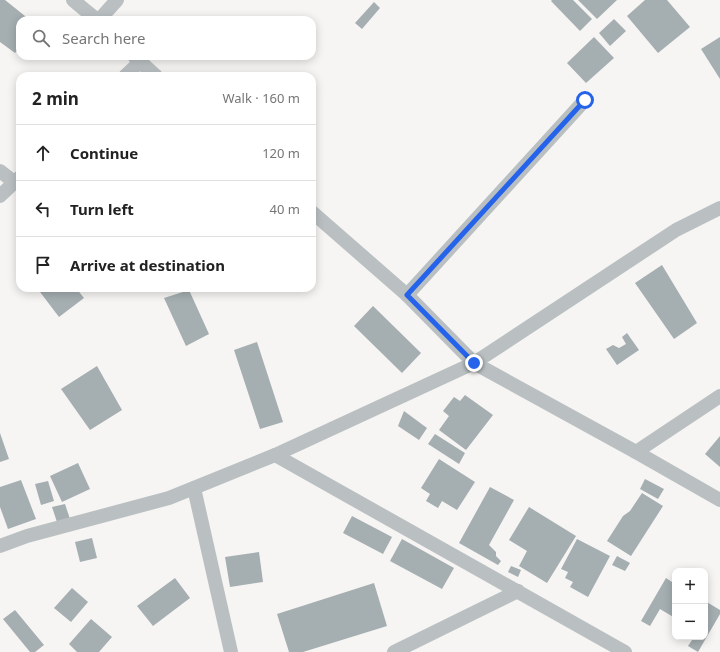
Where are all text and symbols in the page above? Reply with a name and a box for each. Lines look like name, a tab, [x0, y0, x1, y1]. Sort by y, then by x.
search box	[16, 16, 316, 60]
icon: search	[30, 27, 52, 49]
text: Search here	[62, 28, 145, 48]
text: 2 min	[32, 87, 79, 110]
text: Walk · 160 m	[222, 89, 300, 107]
route start	[576, 91, 594, 109]
icon: ahead	[32, 142, 54, 164]
text: Continue	[70, 143, 138, 163]
text: 120 m	[262, 144, 300, 162]
icon: left	[32, 198, 54, 220]
text: Turn left	[70, 199, 134, 219]
text: 40 m	[270, 200, 300, 218]
icon: arrive	[32, 254, 54, 276]
text: Arrive at destination	[70, 255, 225, 275]
route end	[465, 354, 483, 372]
map controls	[672, 568, 708, 640]
button: +	[672, 568, 708, 604]
button: −	[672, 604, 708, 640]

